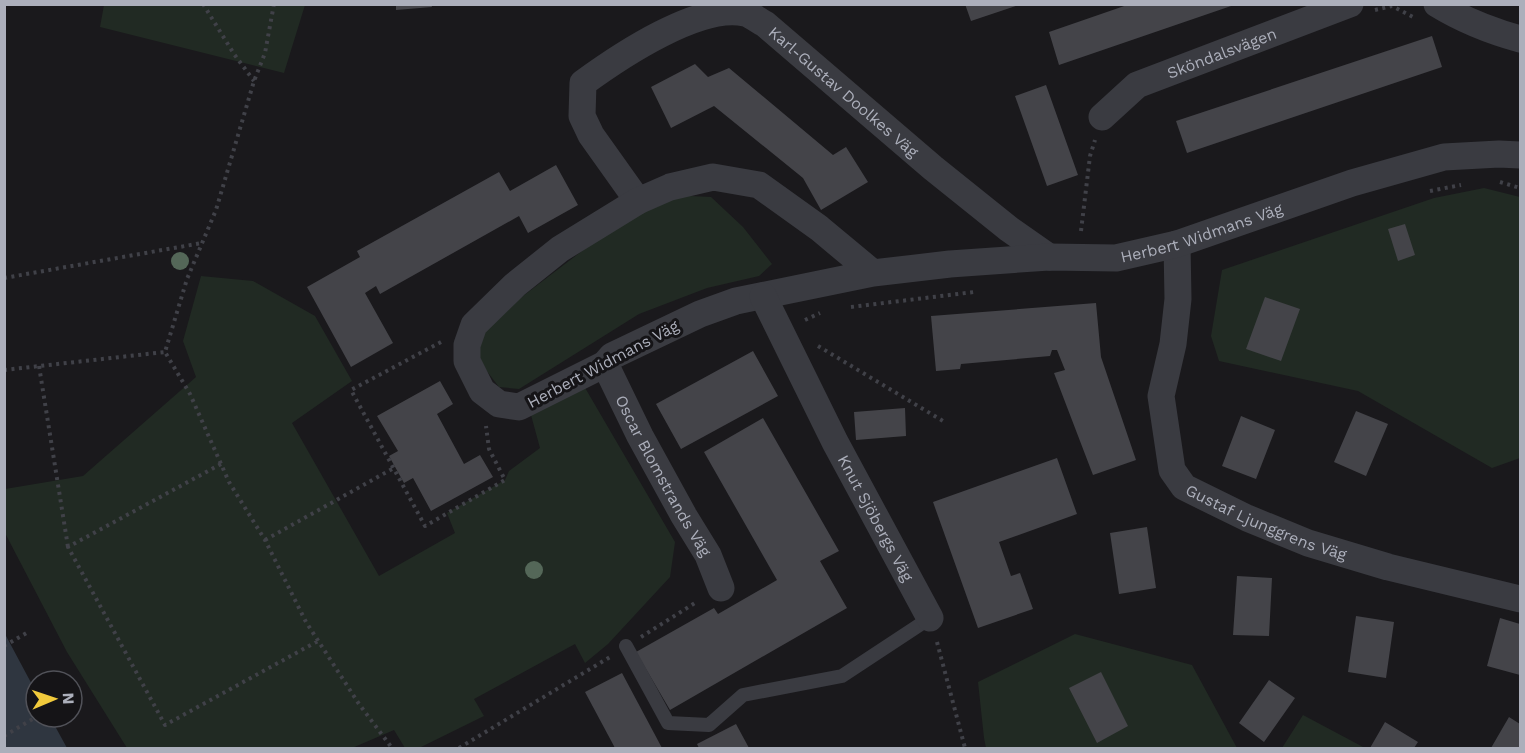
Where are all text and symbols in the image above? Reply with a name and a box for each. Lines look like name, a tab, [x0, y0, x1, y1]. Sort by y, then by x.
street label: Karl-Gustav Doolkes Väg	[765, 22, 923, 161]
street label: Sköndalsvägen	[1164, 23, 1279, 82]
street label: Herbert Widmans Väg	[1118, 198, 1285, 266]
street label: Herbert Widmans Väg	[524, 316, 682, 412]
street label: Oscar Blomstrands Väg	[612, 392, 716, 560]
street label: Knut Sjöbergs Väg	[834, 451, 918, 585]
street label: Gustaf Ljunggrens Väg	[1183, 480, 1350, 564]
north arrow	[24, 669, 84, 729]
text: N	[59, 692, 78, 705]

